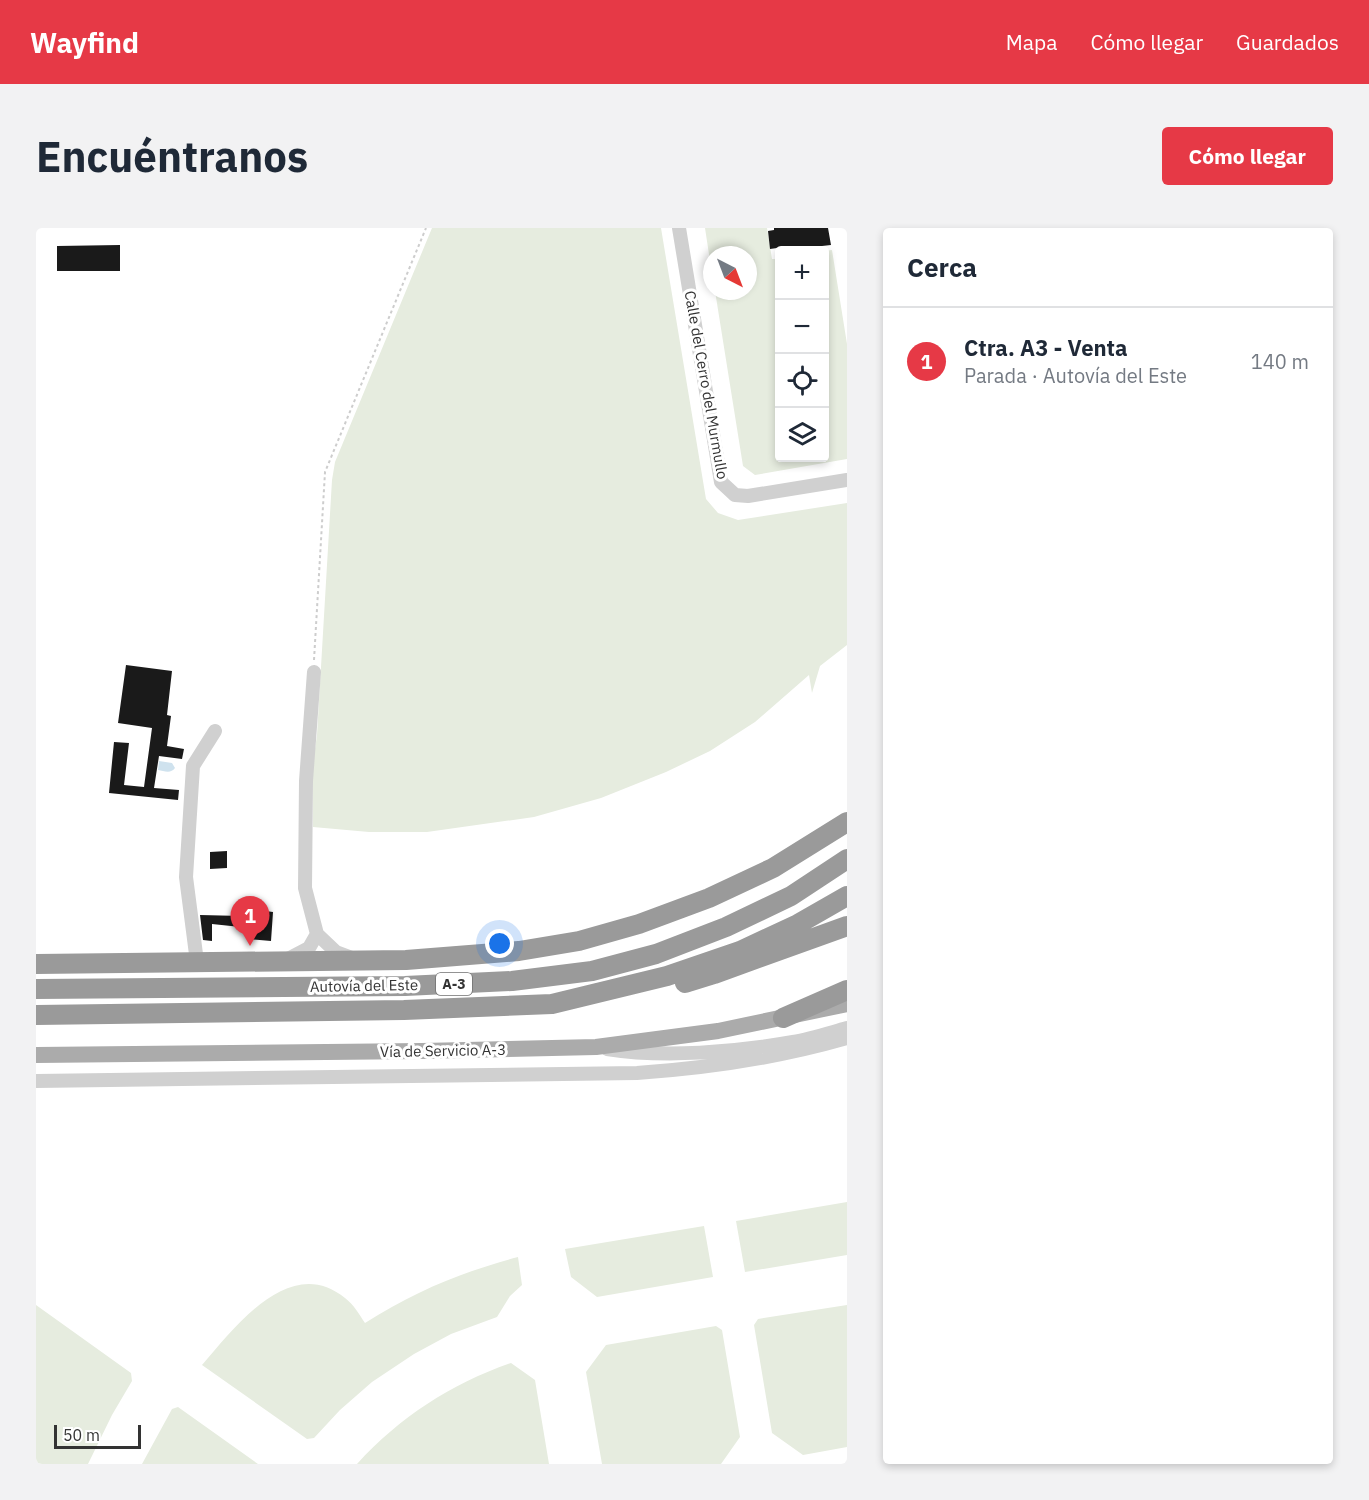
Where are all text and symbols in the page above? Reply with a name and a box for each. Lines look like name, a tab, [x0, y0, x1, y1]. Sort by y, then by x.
text: Wayfind	[30, 24, 139, 61]
text: Mapa	[1006, 28, 1057, 56]
text: Cómo llegar	[1090, 28, 1203, 56]
text: Guardados	[1236, 28, 1339, 56]
button: Cómo llegar	[1162, 127, 1333, 185]
text: Encuéntranos	[36, 129, 308, 184]
north arrow	[703, 246, 757, 300]
map controls	[775, 246, 829, 462]
button: +	[775, 246, 829, 300]
text: Cerca	[907, 250, 977, 284]
street label: Calle del Cerro del Murmullo	[681, 289, 732, 481]
button: −	[775, 300, 829, 354]
text: Ctra. A3 - Venta	[964, 333, 1128, 362]
text: 1	[921, 348, 933, 375]
text: 140 m	[1251, 348, 1309, 375]
button: locate	[775, 354, 829, 408]
text: Parada · Autovía del Este	[964, 362, 1187, 389]
button: layers	[775, 408, 829, 462]
pin: 1	[230, 896, 270, 946]
your location	[485, 929, 514, 958]
road number: A-3	[436, 973, 472, 995]
street label: Autovía del Este	[310, 975, 418, 996]
street label: Vía de Servicio A-3	[380, 1040, 506, 1061]
scale bar	[54, 1422, 141, 1450]
text: 50 m	[63, 1425, 100, 1445]

